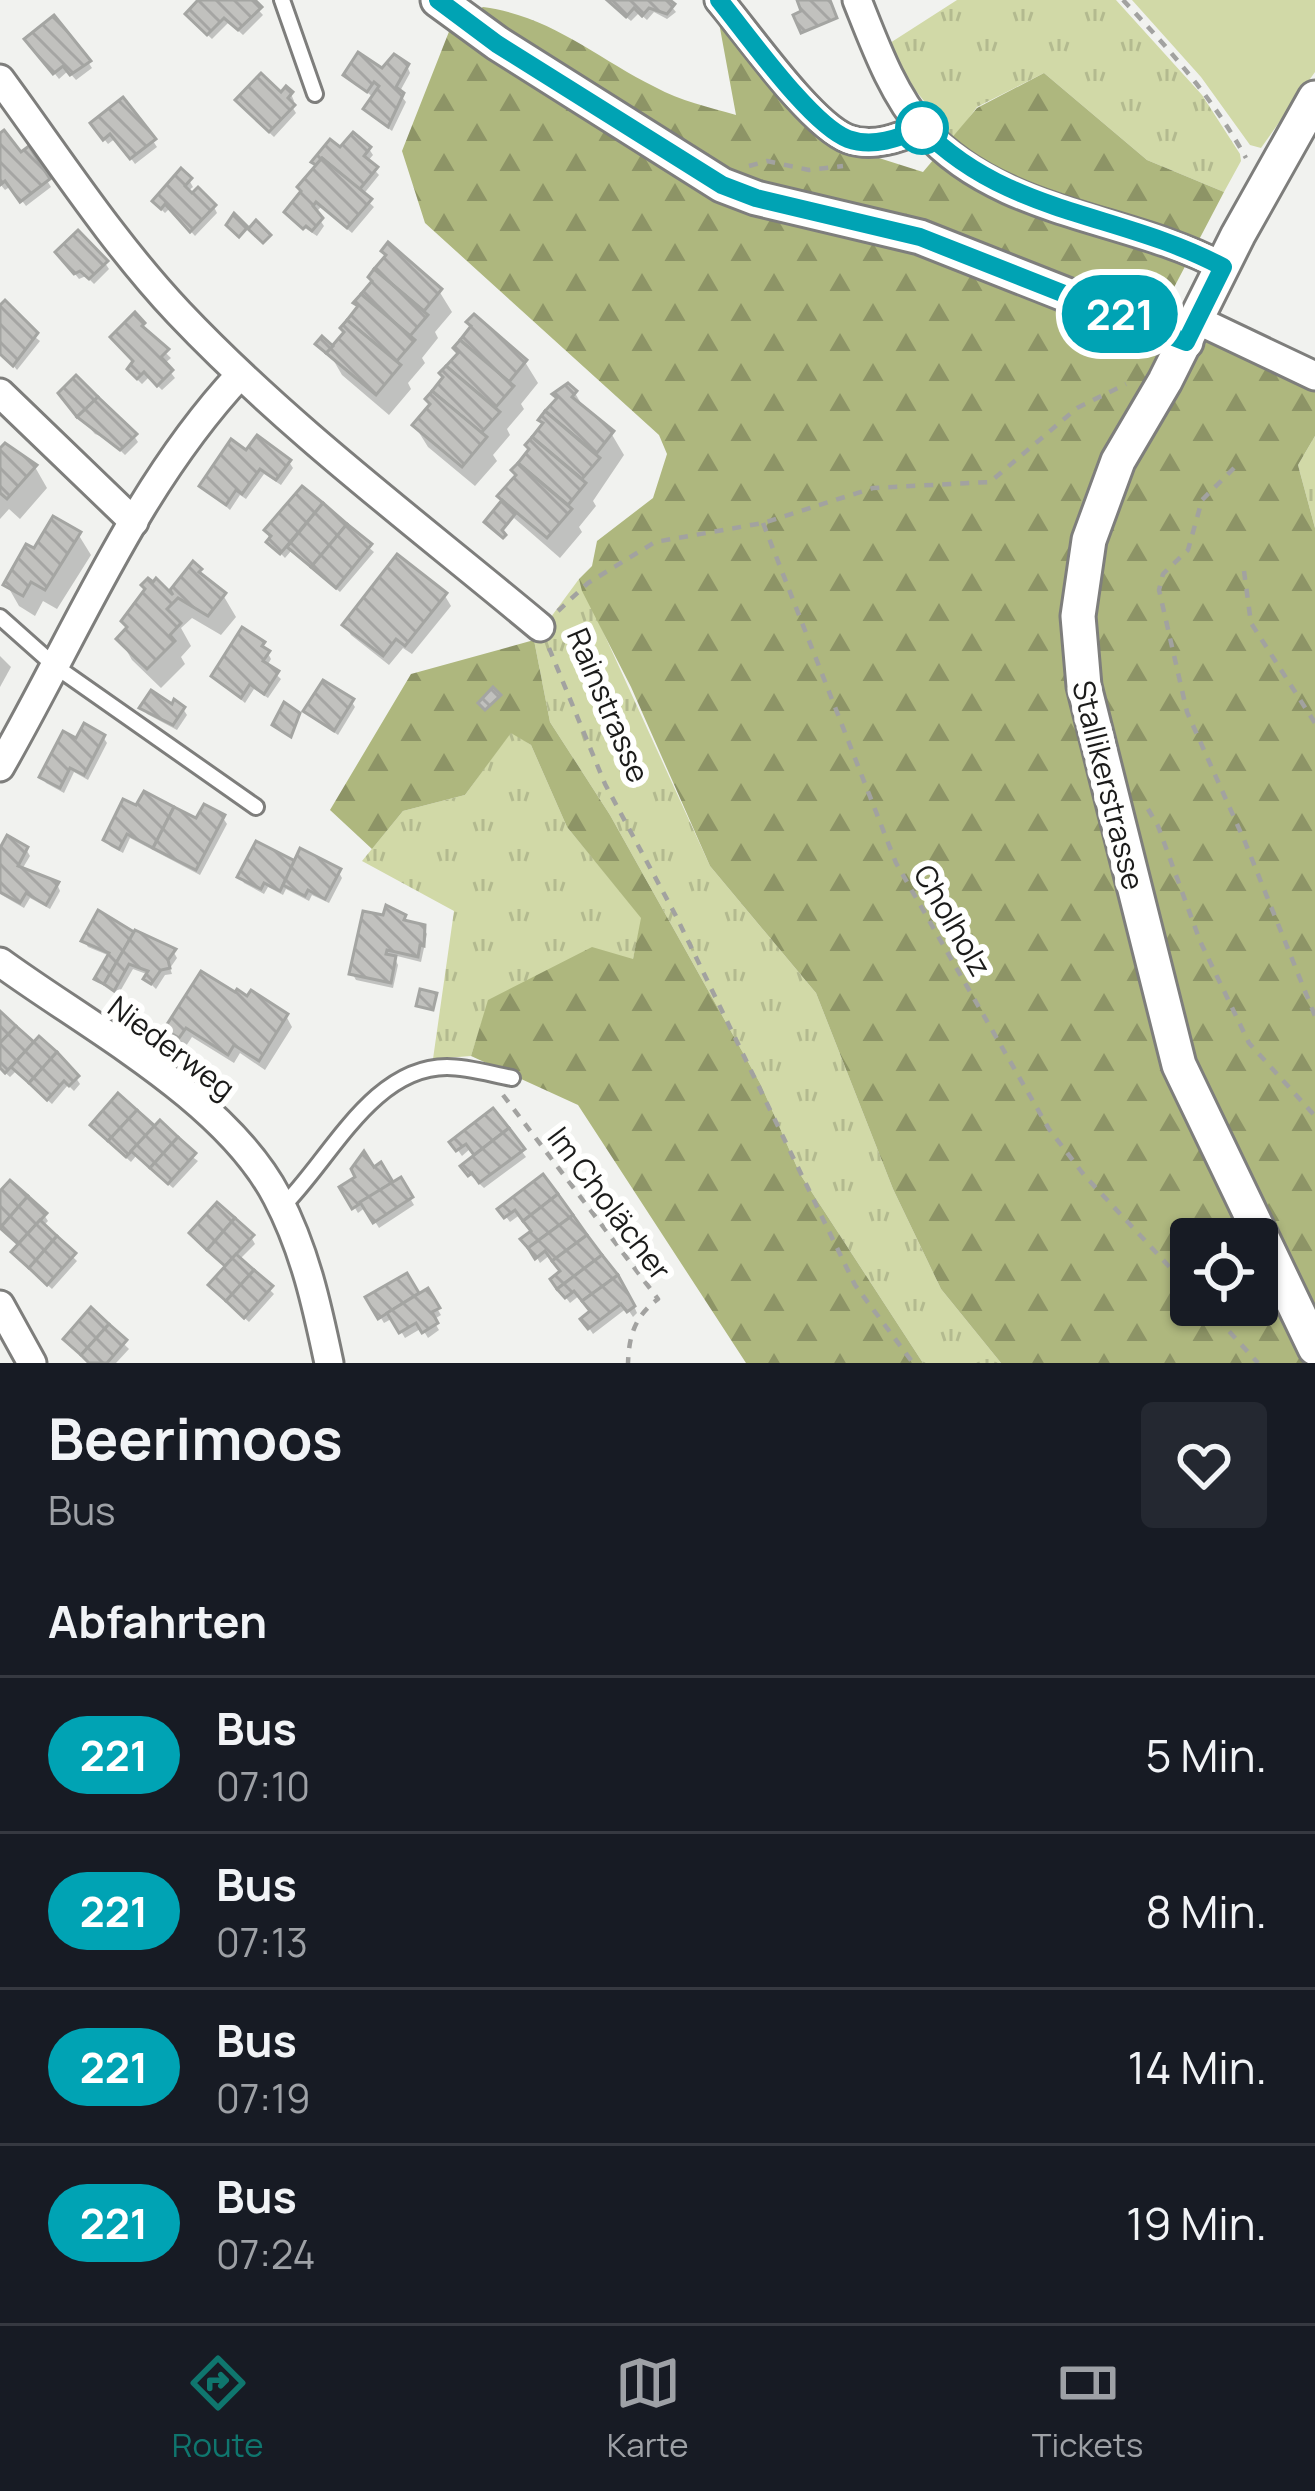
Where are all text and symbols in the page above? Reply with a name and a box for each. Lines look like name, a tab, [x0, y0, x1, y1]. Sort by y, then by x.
unlabelled marker	[897, 103, 947, 153]
line badge: 221	[1051, 275, 1189, 353]
text: 221	[1086, 285, 1154, 343]
street label: Rainstrasse	[558, 621, 660, 789]
street label: Stallikerstrasse	[1063, 676, 1155, 894]
street label: Cholholz	[905, 857, 1001, 983]
street label: Niederweg	[100, 986, 244, 1108]
street label: Im Cholächer	[539, 1118, 681, 1288]
map controls	[1170, 1218, 1278, 1326]
button: locate	[1170, 1218, 1278, 1326]
text: Beerimoos	[48, 1399, 343, 1477]
button: heart	[1141, 1402, 1267, 1528]
text: Bus	[48, 1483, 116, 1537]
text: Abfahrten	[48, 1590, 267, 1652]
text: Bus	[216, 1697, 297, 1759]
text: 5 Min.	[1146, 1724, 1267, 1786]
text: 221	[80, 1726, 148, 1784]
text: 07:10	[216, 1759, 310, 1813]
text: Bus	[216, 1853, 297, 1915]
text: 8 Min.	[1145, 1880, 1267, 1942]
text: 221	[80, 1882, 148, 1940]
text: 07:13	[216, 1915, 308, 1969]
text: Bus	[216, 2009, 297, 2071]
text: 14 Min.	[1127, 2036, 1267, 2098]
text: 221	[80, 2038, 148, 2096]
text: 07:19	[216, 2071, 310, 2125]
text: Bus	[216, 2165, 297, 2227]
text: 19 Min.	[1126, 2192, 1267, 2254]
text: 221	[80, 2194, 148, 2252]
text: 07:24	[216, 2227, 315, 2281]
tab: Route	[172, 2350, 263, 2467]
tab: Karte	[607, 2350, 688, 2467]
tab: Tickets	[1032, 2350, 1143, 2467]

